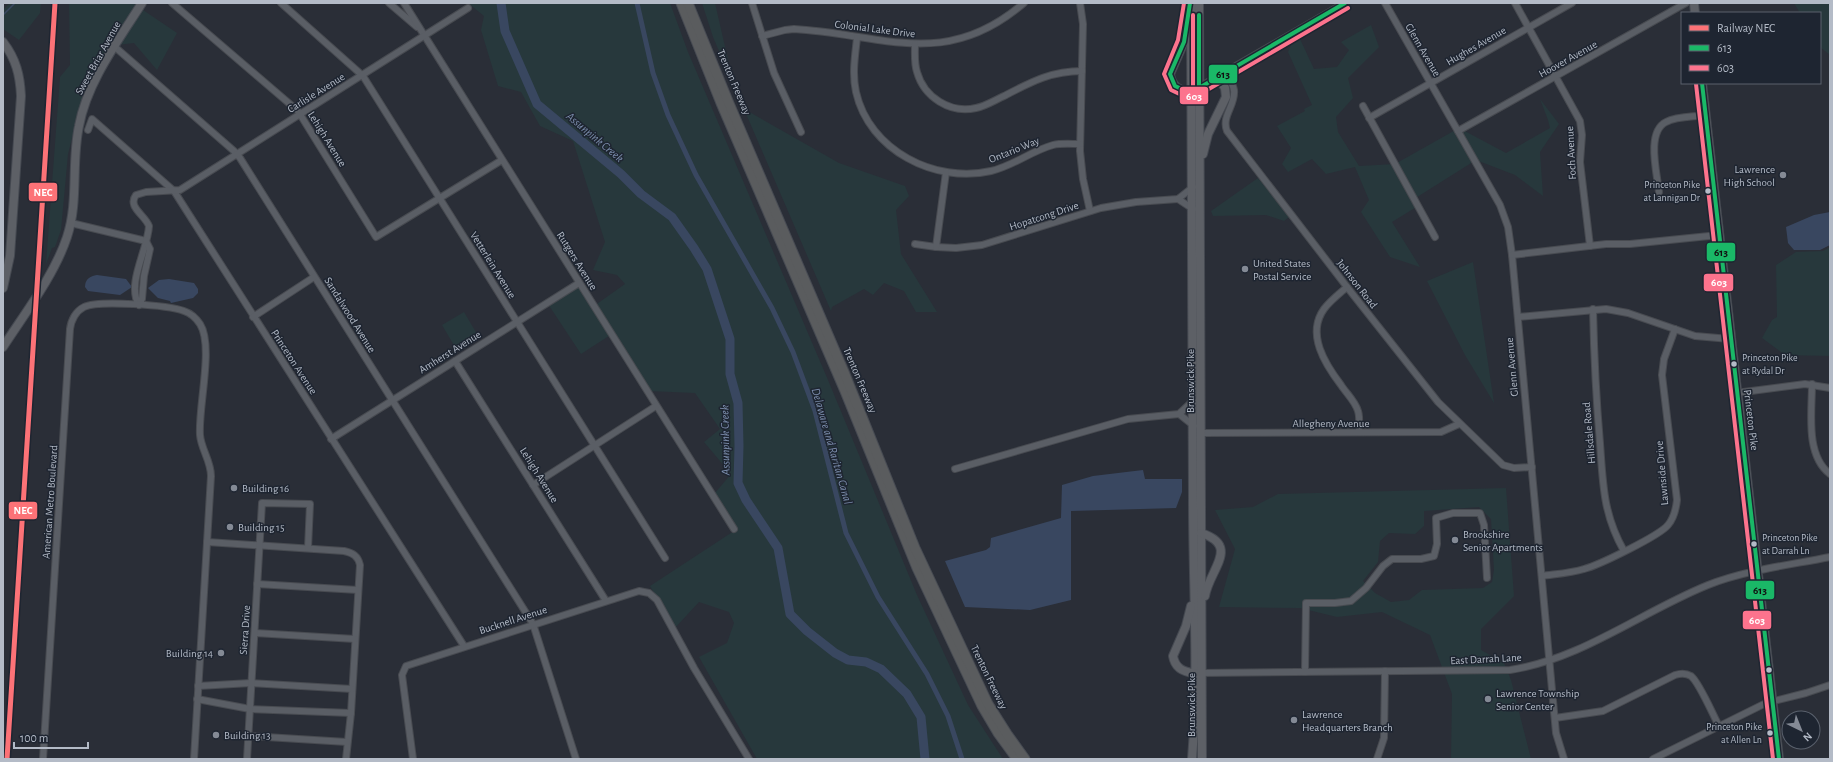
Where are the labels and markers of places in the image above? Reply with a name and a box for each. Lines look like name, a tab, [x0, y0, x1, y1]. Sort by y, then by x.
place label: Lawrence High School	[1723, 164, 1775, 188]
marker: Lawrence High School	[1778, 170, 1788, 180]
place label: Princeton Pike at Lannigan Dr	[1643, 180, 1701, 203]
marker: Princeton Pike at Lannigan Dr	[1703, 186, 1713, 196]
place label: United States Postal Service	[1253, 258, 1311, 282]
marker: United States Postal Service	[1240, 264, 1250, 274]
place label: Princeton Pike at Rydal Dr	[1742, 353, 1798, 376]
marker: Princeton Pike at Rydal Dr	[1729, 359, 1739, 369]
marker: Building 16	[229, 483, 239, 493]
place label: Building 16	[242, 483, 289, 494]
marker: Building 15	[225, 522, 235, 532]
place label: Building 15	[238, 522, 285, 533]
place label: Brookshire Senior Apartments	[1463, 529, 1543, 553]
place label: Princeton Pike at Darrah Ln	[1762, 533, 1818, 556]
marker: Brookshire Senior Apartments	[1450, 535, 1460, 545]
marker: Princeton Pike at Darrah Ln	[1749, 539, 1759, 549]
place label: Building 14	[166, 648, 213, 659]
marker: Building 14	[216, 648, 226, 658]
unlabelled marker	[1764, 665, 1774, 675]
place label: Lawrence Township Senior Center	[1496, 688, 1580, 712]
marker: Lawrence Township Senior Center	[1483, 694, 1493, 704]
place label: Lawrence Headquarters Branch	[1302, 709, 1393, 733]
marker: Lawrence Headquarters Branch	[1289, 715, 1299, 725]
place label: Princeton Pike at Allen Ln	[1706, 722, 1762, 745]
marker: Princeton Pike at Allen Ln	[1765, 728, 1775, 738]
marker: Building 13	[211, 730, 221, 740]
place label: Building 13	[224, 730, 271, 741]

